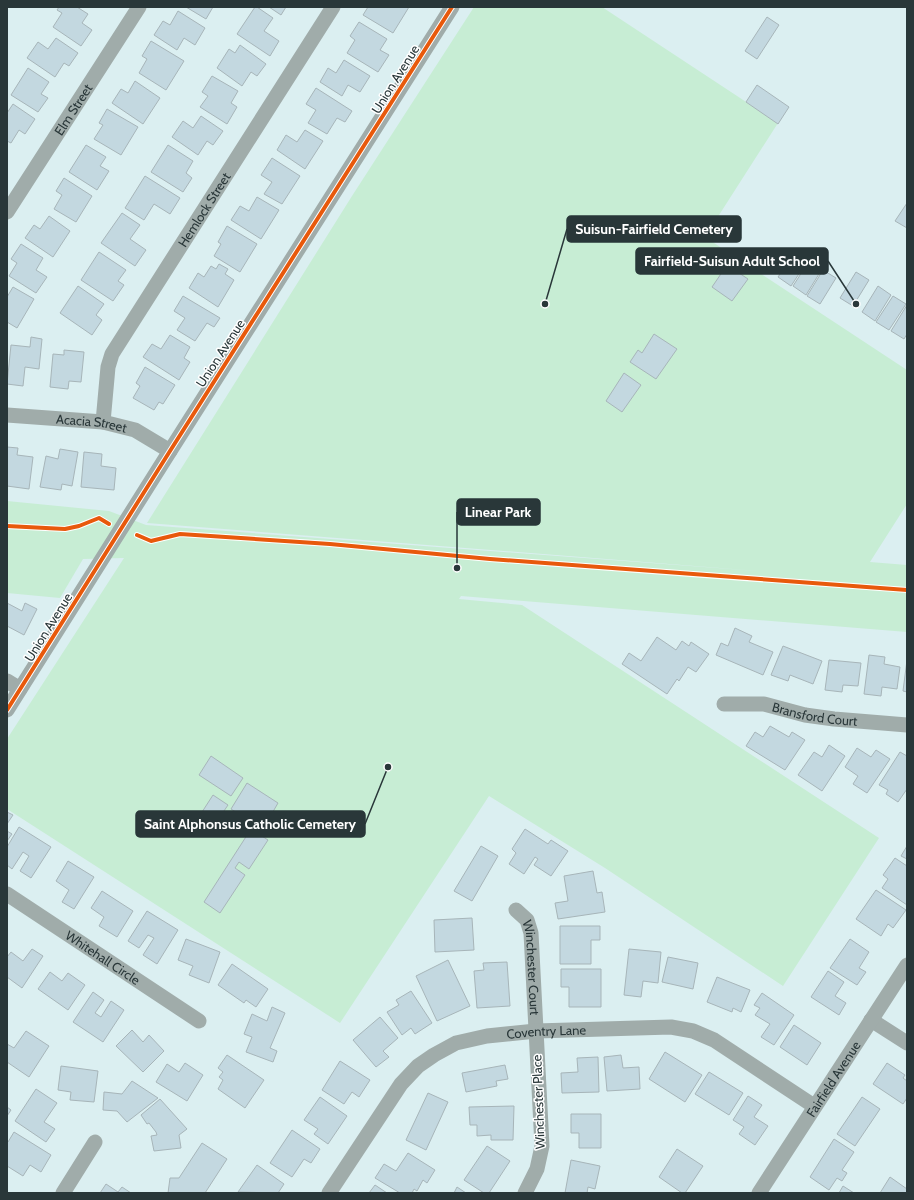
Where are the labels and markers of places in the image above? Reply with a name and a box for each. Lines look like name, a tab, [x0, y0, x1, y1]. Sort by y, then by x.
callout: Suisun-Fairfield Cemetery	[567, 216, 741, 242]
callout: Fairfield-Suisun Adult School	[636, 248, 828, 274]
callout: Linear Park	[457, 499, 540, 525]
callout: Saint Alphonsus Catholic Cemetery	[136, 811, 365, 837]

